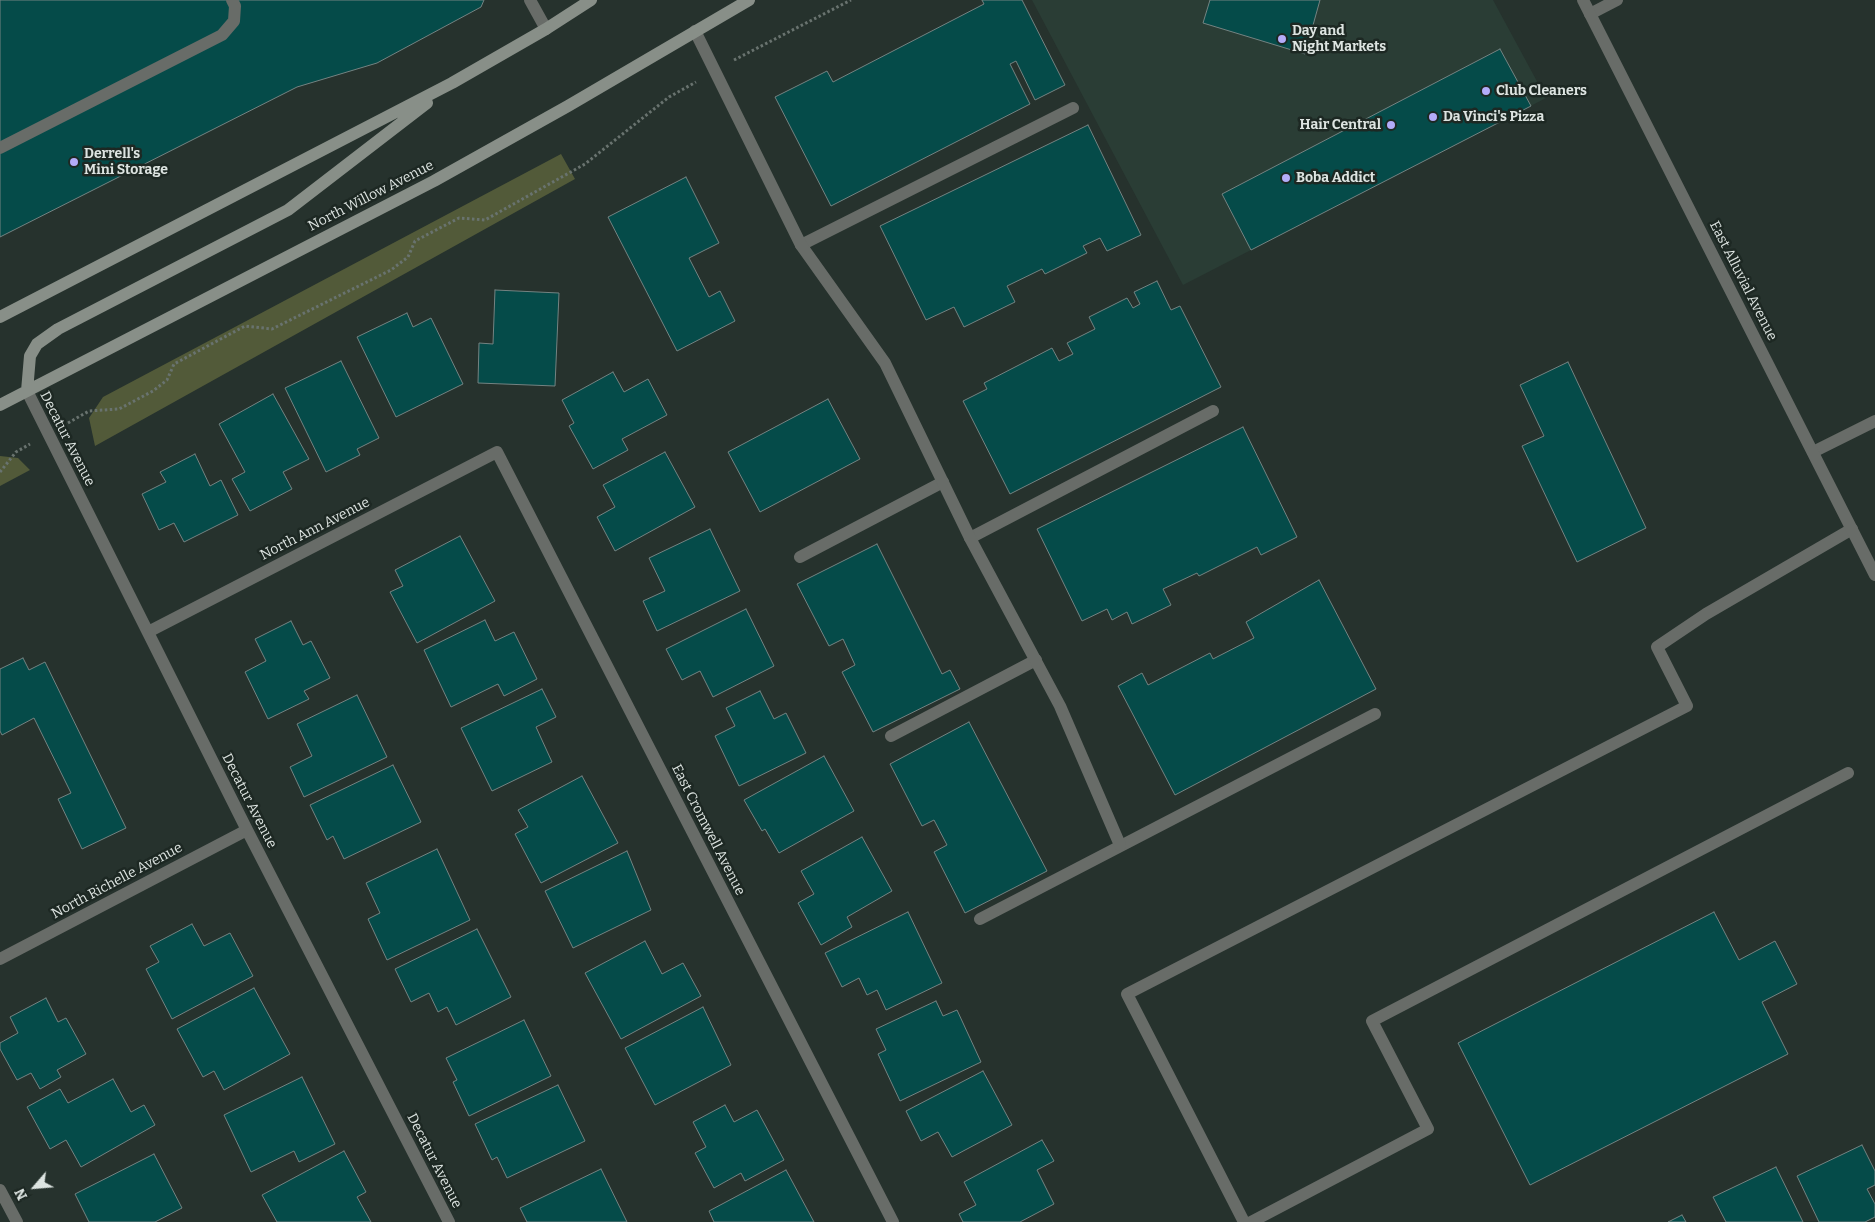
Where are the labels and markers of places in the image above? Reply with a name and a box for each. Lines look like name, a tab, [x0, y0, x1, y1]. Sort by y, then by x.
place label: Day and Night Markets	[1292, 23, 1386, 56]
marker: Day and Night Markets	[1276, 33, 1288, 45]
place label: Club Cleaners	[1496, 83, 1587, 99]
marker: Club Cleaners	[1480, 85, 1492, 97]
place label: Da Vinci's Pizza	[1443, 109, 1544, 125]
marker: Da Vinci's Pizza	[1427, 111, 1439, 123]
place label: Hair Central	[1300, 117, 1381, 133]
marker: Hair Central	[1385, 119, 1397, 131]
place label: Derrell's Mini Storage	[84, 146, 168, 178]
marker: Derrell's Mini Storage	[68, 156, 80, 168]
place label: Boba Addict	[1296, 170, 1375, 186]
marker: Boba Addict	[1280, 172, 1292, 184]

